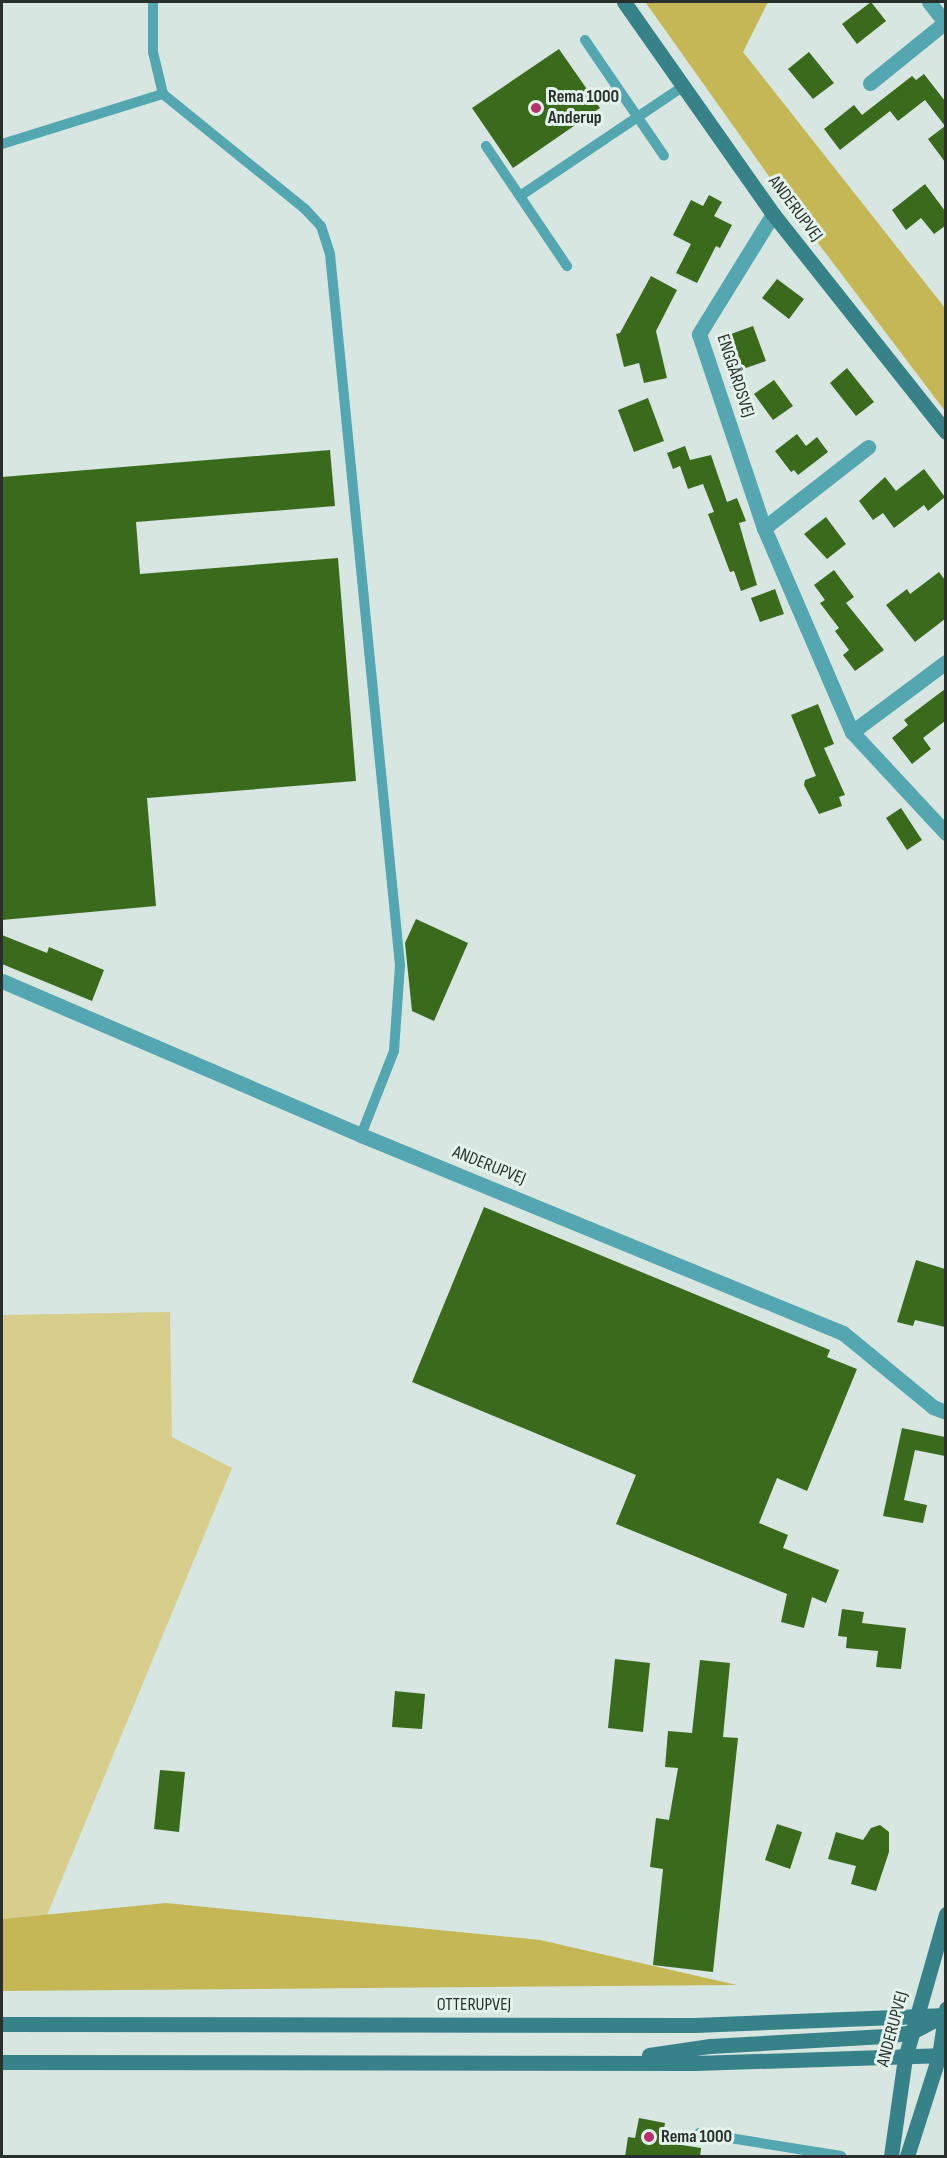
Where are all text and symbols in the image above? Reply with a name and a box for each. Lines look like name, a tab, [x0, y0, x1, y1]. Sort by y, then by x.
place label: Rema 1000 Anderup	[548, 87, 619, 130]
marker: Rema 1000 Anderup	[529, 101, 543, 115]
street label: ANDERUPVEJ	[763, 172, 827, 246]
street label: ENGGÅRDSVEJ	[711, 332, 759, 420]
street label: ANDERUPVEJ	[449, 1142, 529, 1190]
street label: ANDERUPVEJ	[873, 1989, 913, 2069]
street label: OTTERUPVEJ	[437, 1994, 511, 2016]
place label: Rema 1000	[661, 2126, 732, 2148]
marker: Rema 1000	[642, 2130, 656, 2144]

